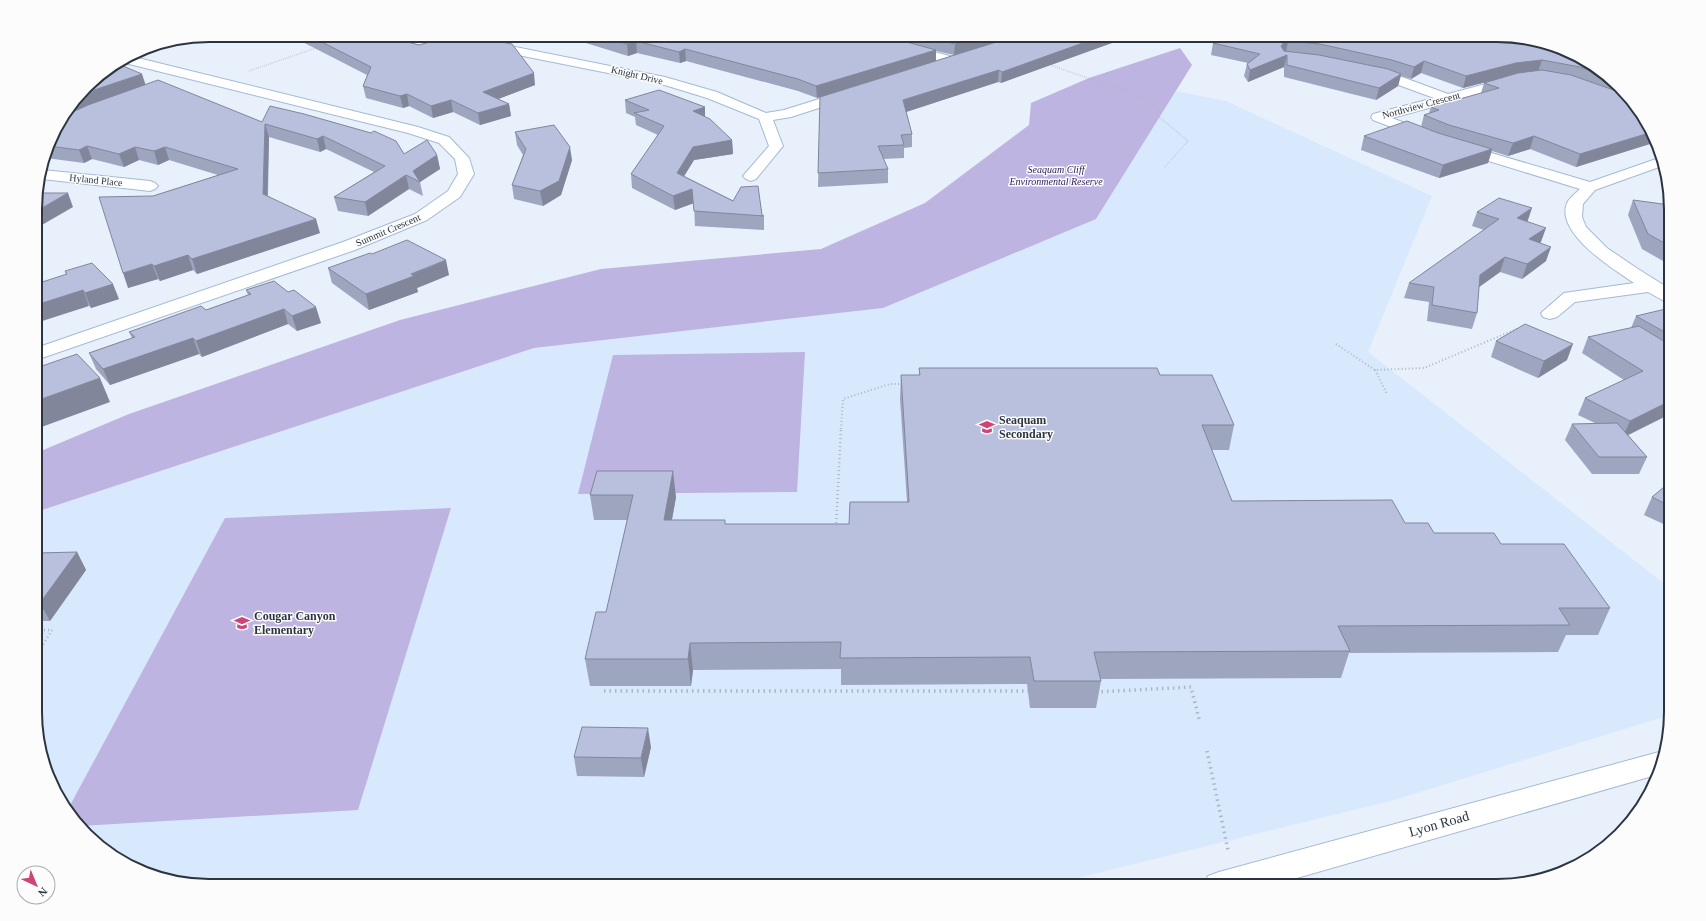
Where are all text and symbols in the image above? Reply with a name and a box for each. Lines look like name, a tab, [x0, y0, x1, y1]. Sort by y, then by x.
street label: Knight Drive	[610, 64, 665, 86]
street label: Northview Crescent	[1381, 89, 1461, 121]
park label: Seaquam Cliff Environmental Reserve	[1008, 164, 1103, 187]
street label: Hyland Place	[69, 172, 124, 188]
street label: Summit Crescent	[354, 211, 422, 249]
place label: Seaquam Secondary	[999, 413, 1053, 441]
school or university icon: Seaquam Secondary	[978, 418, 996, 436]
place label: Cougar Canyon Elementary	[254, 609, 336, 637]
school or university icon: Cougar Canyon Elementary	[233, 614, 251, 632]
street label: Lyon Road	[1407, 808, 1471, 840]
north arrow	[16, 865, 56, 905]
text: N	[36, 885, 50, 899]

